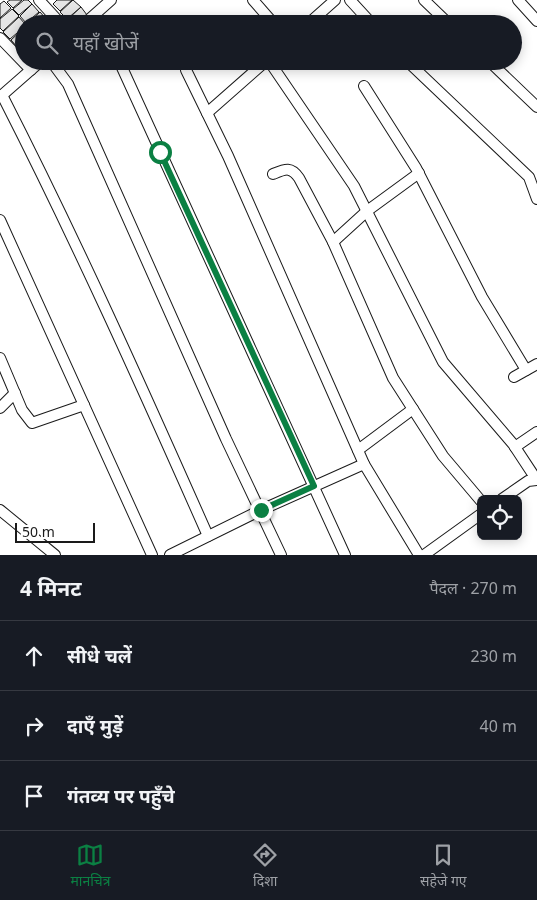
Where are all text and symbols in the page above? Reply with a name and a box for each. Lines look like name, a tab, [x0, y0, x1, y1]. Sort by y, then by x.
search box	[15, 15, 522, 70]
icon: search	[33, 29, 61, 57]
text: यहाँ खोजें	[73, 30, 139, 56]
route start	[149, 141, 172, 164]
map controls	[477, 495, 522, 540]
button: locate	[477, 495, 522, 540]
route end	[250, 499, 273, 522]
scale bar	[15, 520, 95, 543]
text: 50 m	[22, 522, 55, 541]
text: 4 मिनट	[20, 574, 82, 602]
text: पैदल · 270 m	[429, 577, 517, 599]
icon: ahead	[20, 642, 48, 670]
text: सीधे चलें	[67, 643, 132, 669]
text: 230 m	[470, 645, 517, 667]
icon: right	[20, 712, 48, 740]
text: दाएँ मुड़ें	[67, 713, 123, 739]
text: 40 m	[480, 715, 517, 737]
icon: arrive	[20, 782, 48, 810]
text: गंतव्य पर पहुँचे	[67, 783, 175, 809]
tab: मानचित्र	[70, 841, 110, 890]
tab: दिशा	[251, 841, 279, 890]
tab: सहेजे गए	[420, 841, 467, 890]

